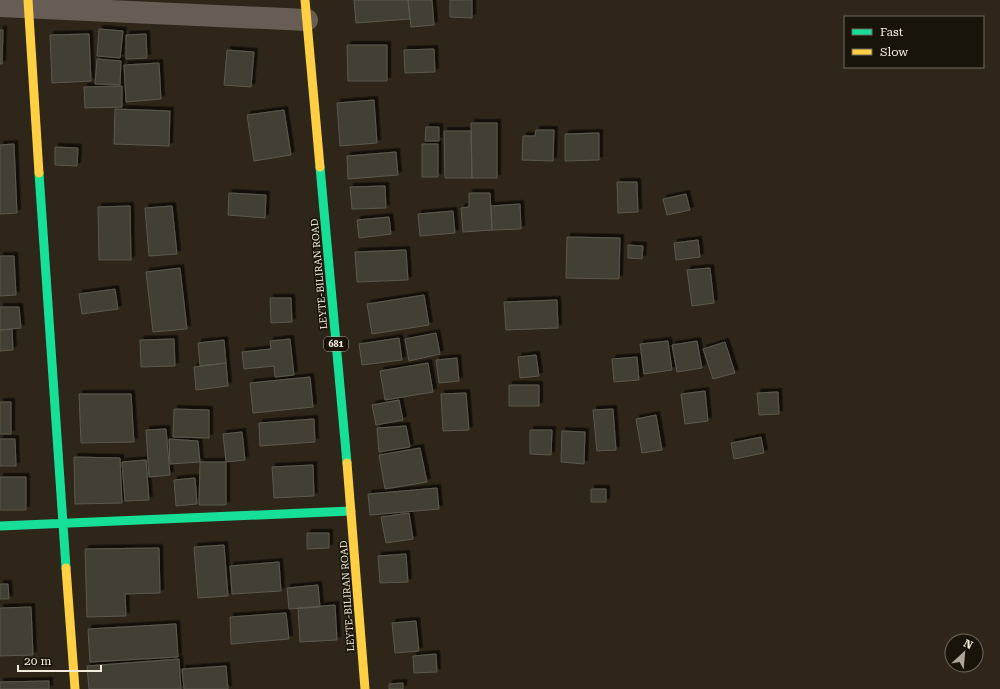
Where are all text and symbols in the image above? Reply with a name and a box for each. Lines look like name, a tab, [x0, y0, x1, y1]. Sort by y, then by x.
legend	[844, 16, 984, 68]
text: Fast	[880, 25, 904, 39]
text: Slow	[880, 45, 908, 59]
street label: LEYTE-BILIRAN ROAD	[309, 218, 329, 330]
road number: 681	[324, 337, 348, 351]
street label: LEYTE-BILIRAN ROAD	[338, 540, 356, 652]
north arrow	[944, 633, 984, 673]
text: N	[962, 637, 975, 652]
scale bar	[18, 647, 101, 673]
text: 20 m	[24, 654, 51, 668]

